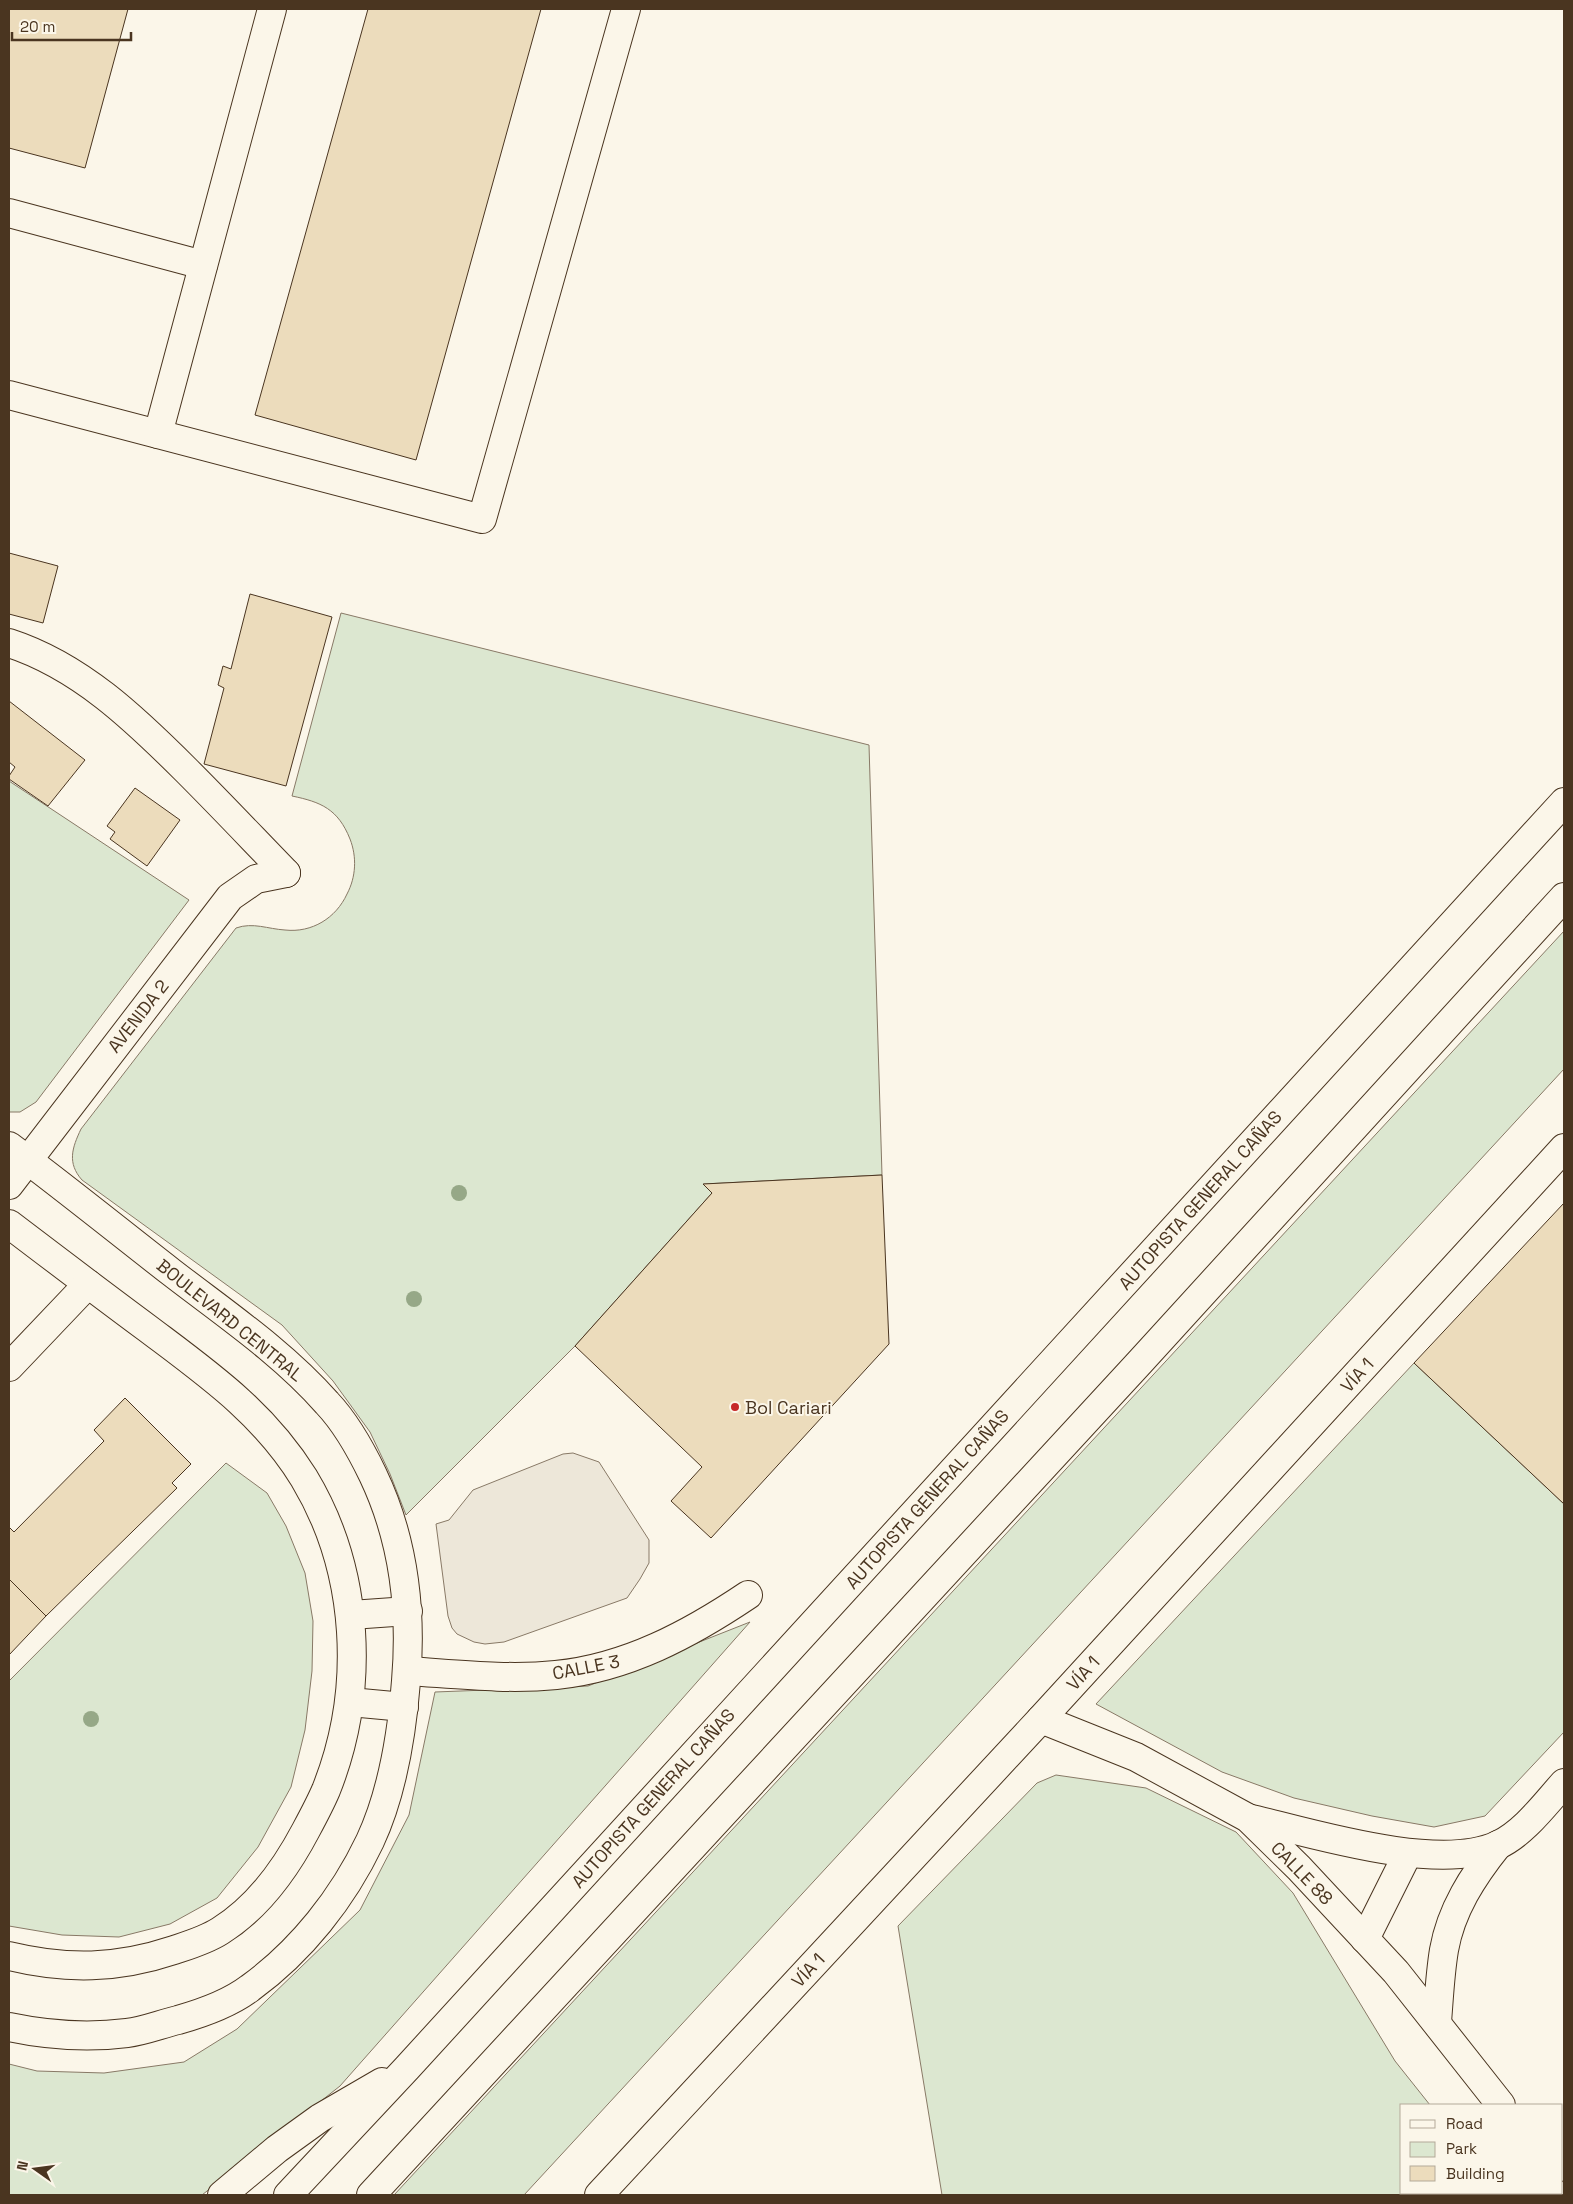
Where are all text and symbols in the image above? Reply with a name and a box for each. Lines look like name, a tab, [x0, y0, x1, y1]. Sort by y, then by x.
scale bar	[12, 10, 131, 42]
text: 20 m	[20, 17, 55, 36]
street label: AVENIDA 2	[102, 975, 174, 1057]
street label: AUTOPISTA GENERAL CAÑAS	[1113, 1105, 1287, 1295]
street label: BOULEVARD CENTRAL	[152, 1254, 308, 1386]
street label: VÍA 1	[1335, 1353, 1379, 1397]
place label: Bol Cariari	[745, 1396, 832, 1419]
marker: Bol Cariari	[729, 1401, 741, 1413]
street label: AUTOPISTA GENERAL CAÑAS	[840, 1404, 1014, 1594]
street label: CALLE 3	[550, 1649, 622, 1685]
street label: VÍA 1	[1061, 1651, 1105, 1695]
street label: AUTOPISTA GENERAL CAÑAS	[566, 1703, 740, 1893]
street label: CALLE 88	[1266, 1836, 1338, 1910]
street label: VÍA 1	[786, 1948, 830, 1992]
legend	[1400, 2104, 1563, 2194]
text: Road	[1446, 2114, 1483, 2133]
text: Park	[1446, 2139, 1477, 2158]
north arrow	[10, 2144, 60, 2194]
text: N	[13, 2159, 32, 2173]
text: Building	[1446, 2164, 1505, 2183]

